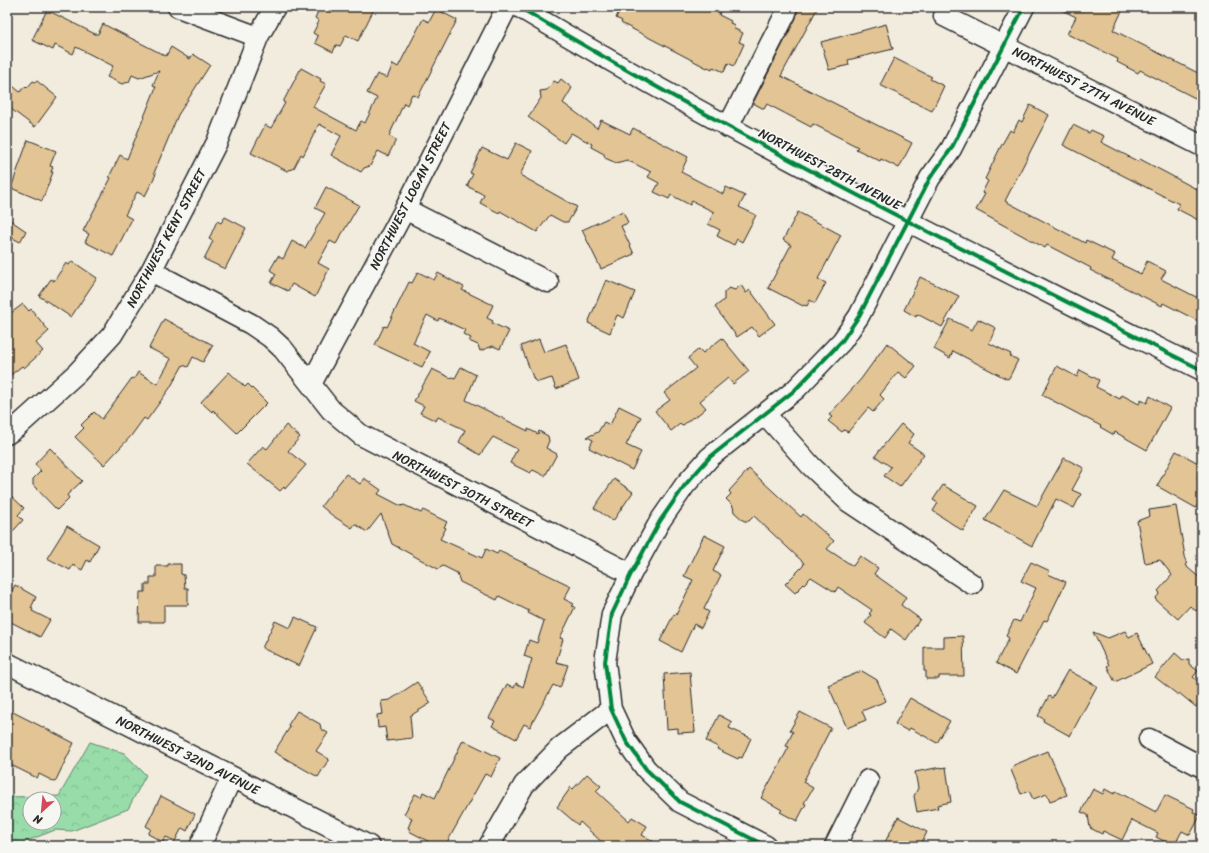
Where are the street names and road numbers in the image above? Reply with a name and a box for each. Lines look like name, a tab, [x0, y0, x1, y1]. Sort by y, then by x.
street label: NORTHWEST 27TH AVENUE	[1008, 40, 1160, 133]
street label: NORTHWEST LOGAN STREET	[363, 117, 458, 274]
street label: NORTHWEST 28TH AVENUE	[754, 122, 906, 217]
street label: NORTHWEST KENT STREET	[120, 163, 213, 312]
street label: NORTHWEST 30TH STREET	[389, 444, 538, 535]
street label: NORTHWEST 32ND AVENUE	[112, 709, 265, 802]

